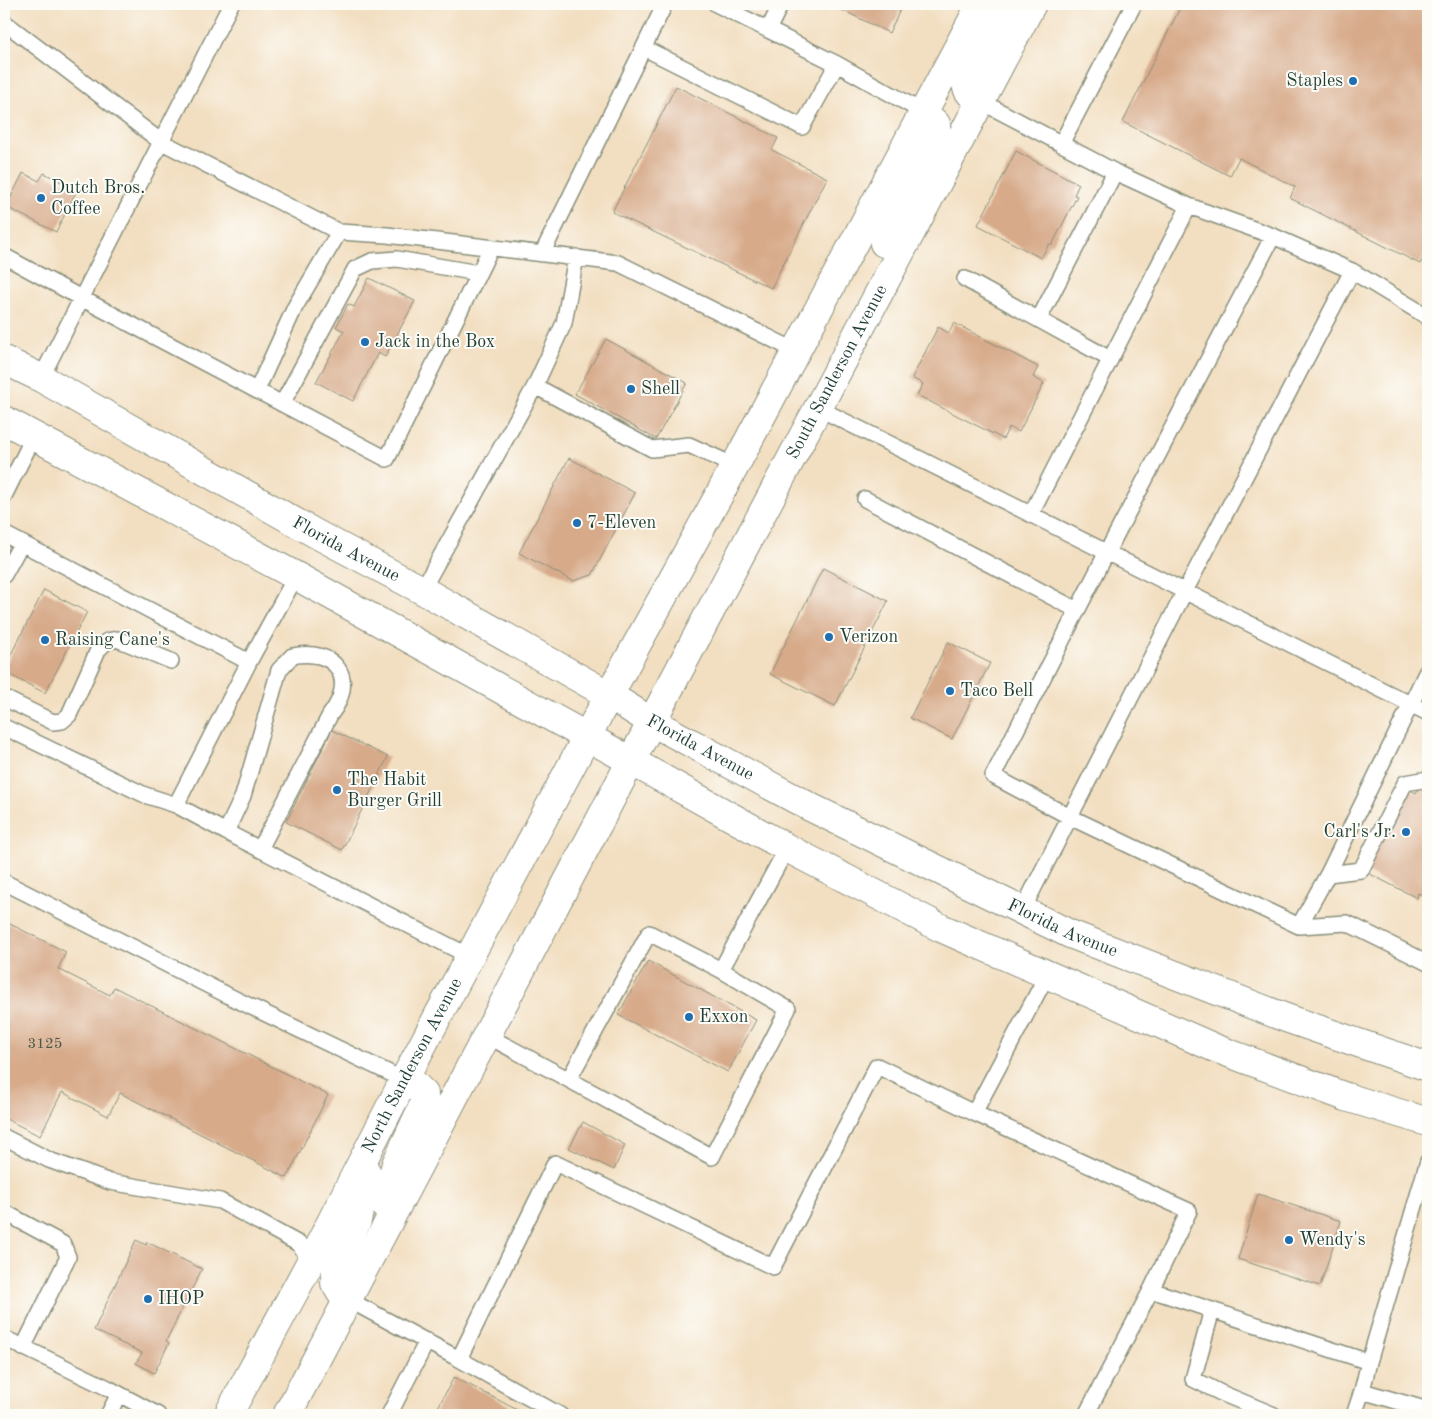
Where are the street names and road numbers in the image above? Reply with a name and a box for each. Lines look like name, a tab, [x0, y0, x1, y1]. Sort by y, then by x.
street label: South Sanderson Avenue	[784, 282, 891, 462]
street label: Florida Avenue	[289, 513, 403, 585]
street label: Florida Avenue	[644, 712, 757, 784]
street label: Florida Avenue	[1004, 896, 1120, 961]
street label: North Sanderson Avenue	[359, 975, 466, 1156]

